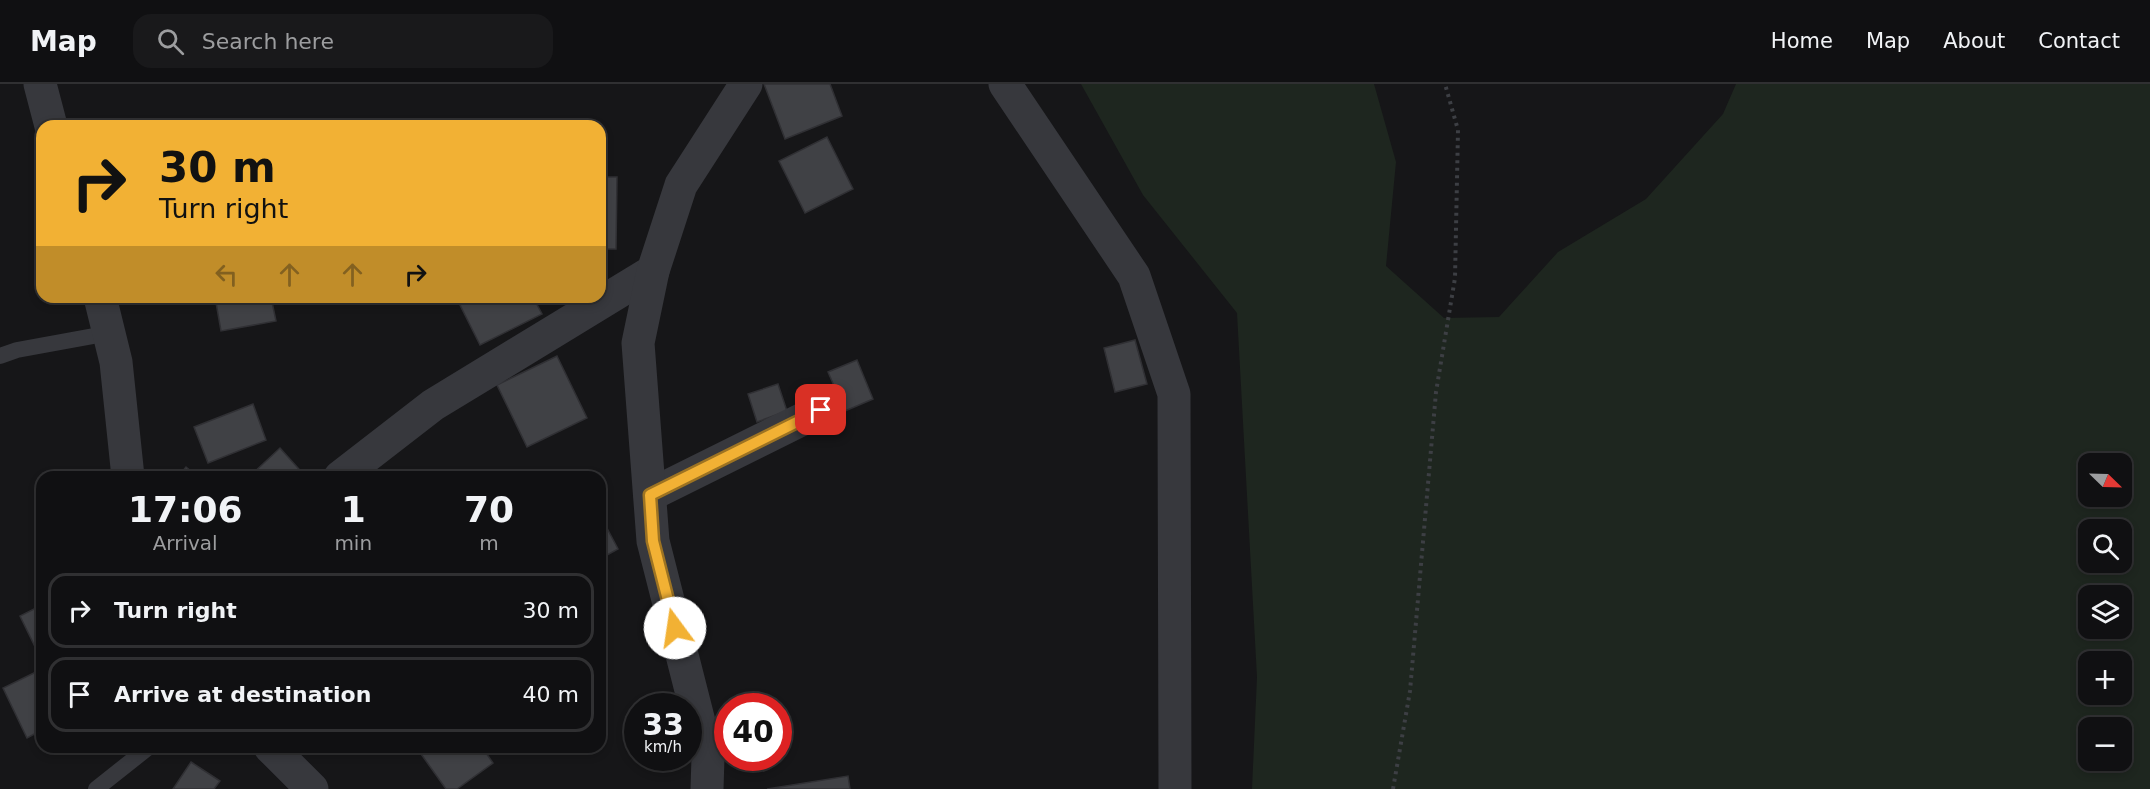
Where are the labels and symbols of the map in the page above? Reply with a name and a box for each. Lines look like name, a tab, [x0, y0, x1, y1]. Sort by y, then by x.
pin	[795, 384, 846, 435]
north arrow	[2078, 453, 2132, 507]
position arrow	[643, 596, 707, 660]
speed limit sign: 40	[714, 693, 792, 771]

